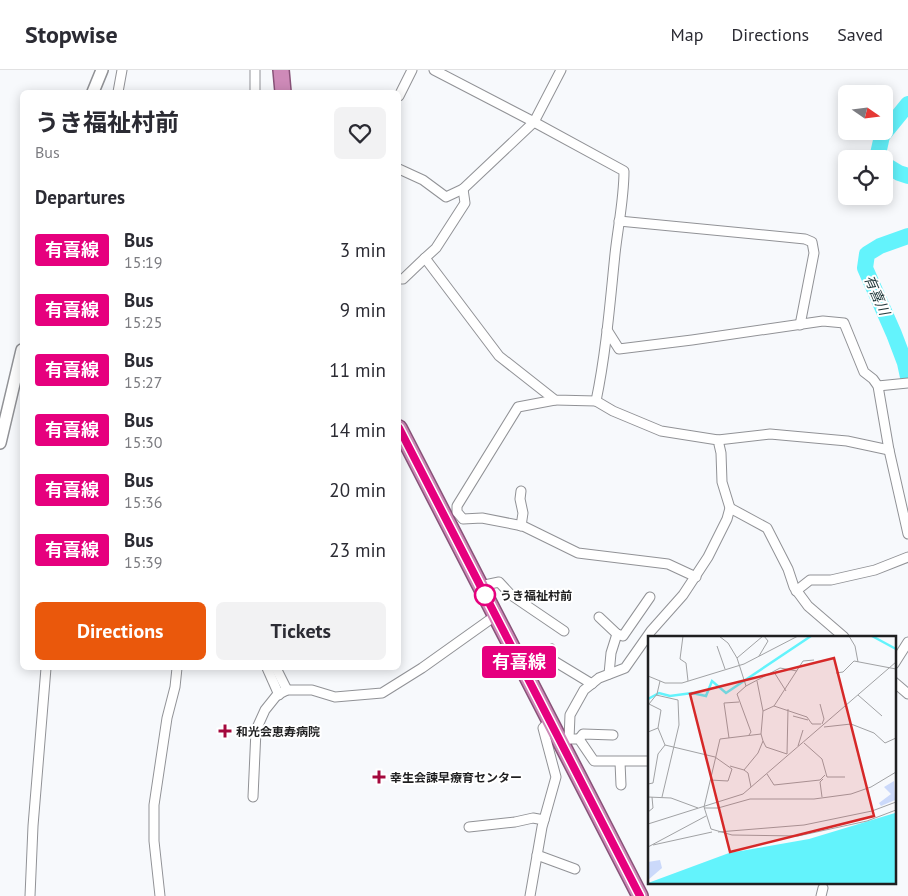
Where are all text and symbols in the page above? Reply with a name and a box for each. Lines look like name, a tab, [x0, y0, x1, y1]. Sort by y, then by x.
text: Stopwise	[25, 19, 118, 50]
text: Map	[671, 23, 703, 46]
text: Directions	[731, 23, 809, 46]
text: Saved	[837, 23, 883, 46]
north arrow	[838, 85, 892, 140]
map controls	[838, 85, 893, 205]
text: うき福祉村前	[35, 107, 179, 138]
button: heart	[334, 107, 386, 159]
text: Bus	[35, 142, 60, 162]
button: locate	[838, 150, 893, 205]
text: Departures	[35, 185, 125, 209]
text: Bus	[124, 228, 153, 252]
text: 有喜線	[45, 238, 99, 261]
text: 3 min	[340, 238, 386, 262]
text: 15:19	[124, 252, 162, 272]
water label: 有喜川	[860, 272, 895, 320]
text: Bus	[124, 288, 153, 312]
text: 有喜線	[45, 298, 99, 321]
text: 9 min	[340, 298, 386, 322]
text: 15:25	[124, 312, 162, 332]
text: Bus	[124, 348, 153, 372]
text: 有喜線	[45, 358, 99, 381]
text: 11 min	[329, 358, 386, 382]
text: 15:27	[124, 372, 162, 392]
text: Bus	[124, 408, 153, 432]
text: 有喜線	[45, 418, 99, 441]
text: 14 min	[329, 418, 386, 442]
text: 15:30	[124, 432, 162, 452]
text: Bus	[124, 468, 153, 492]
text: 有喜線	[45, 478, 99, 501]
text: 20 min	[329, 478, 386, 502]
text: 15:36	[124, 492, 162, 512]
text: Bus	[124, 528, 153, 552]
text: 有喜線	[45, 538, 99, 561]
text: 23 min	[329, 538, 386, 562]
text: 15:39	[124, 552, 162, 572]
marker: うき福祉村前	[474, 584, 496, 606]
place label: うき福祉村前	[500, 588, 572, 603]
button: Directions	[35, 602, 206, 660]
button: Tickets	[216, 602, 386, 660]
inset map	[648, 636, 896, 884]
line badge: 有喜線	[490, 646, 548, 678]
text: 有喜線	[492, 650, 546, 673]
marker: 和光会恵寿病院	[218, 724, 232, 738]
place label: 和光会恵寿病院	[236, 724, 320, 739]
marker: 幸生会諫早療育センター	[372, 770, 386, 784]
place label: 幸生会諫早療育センター	[390, 770, 522, 785]

